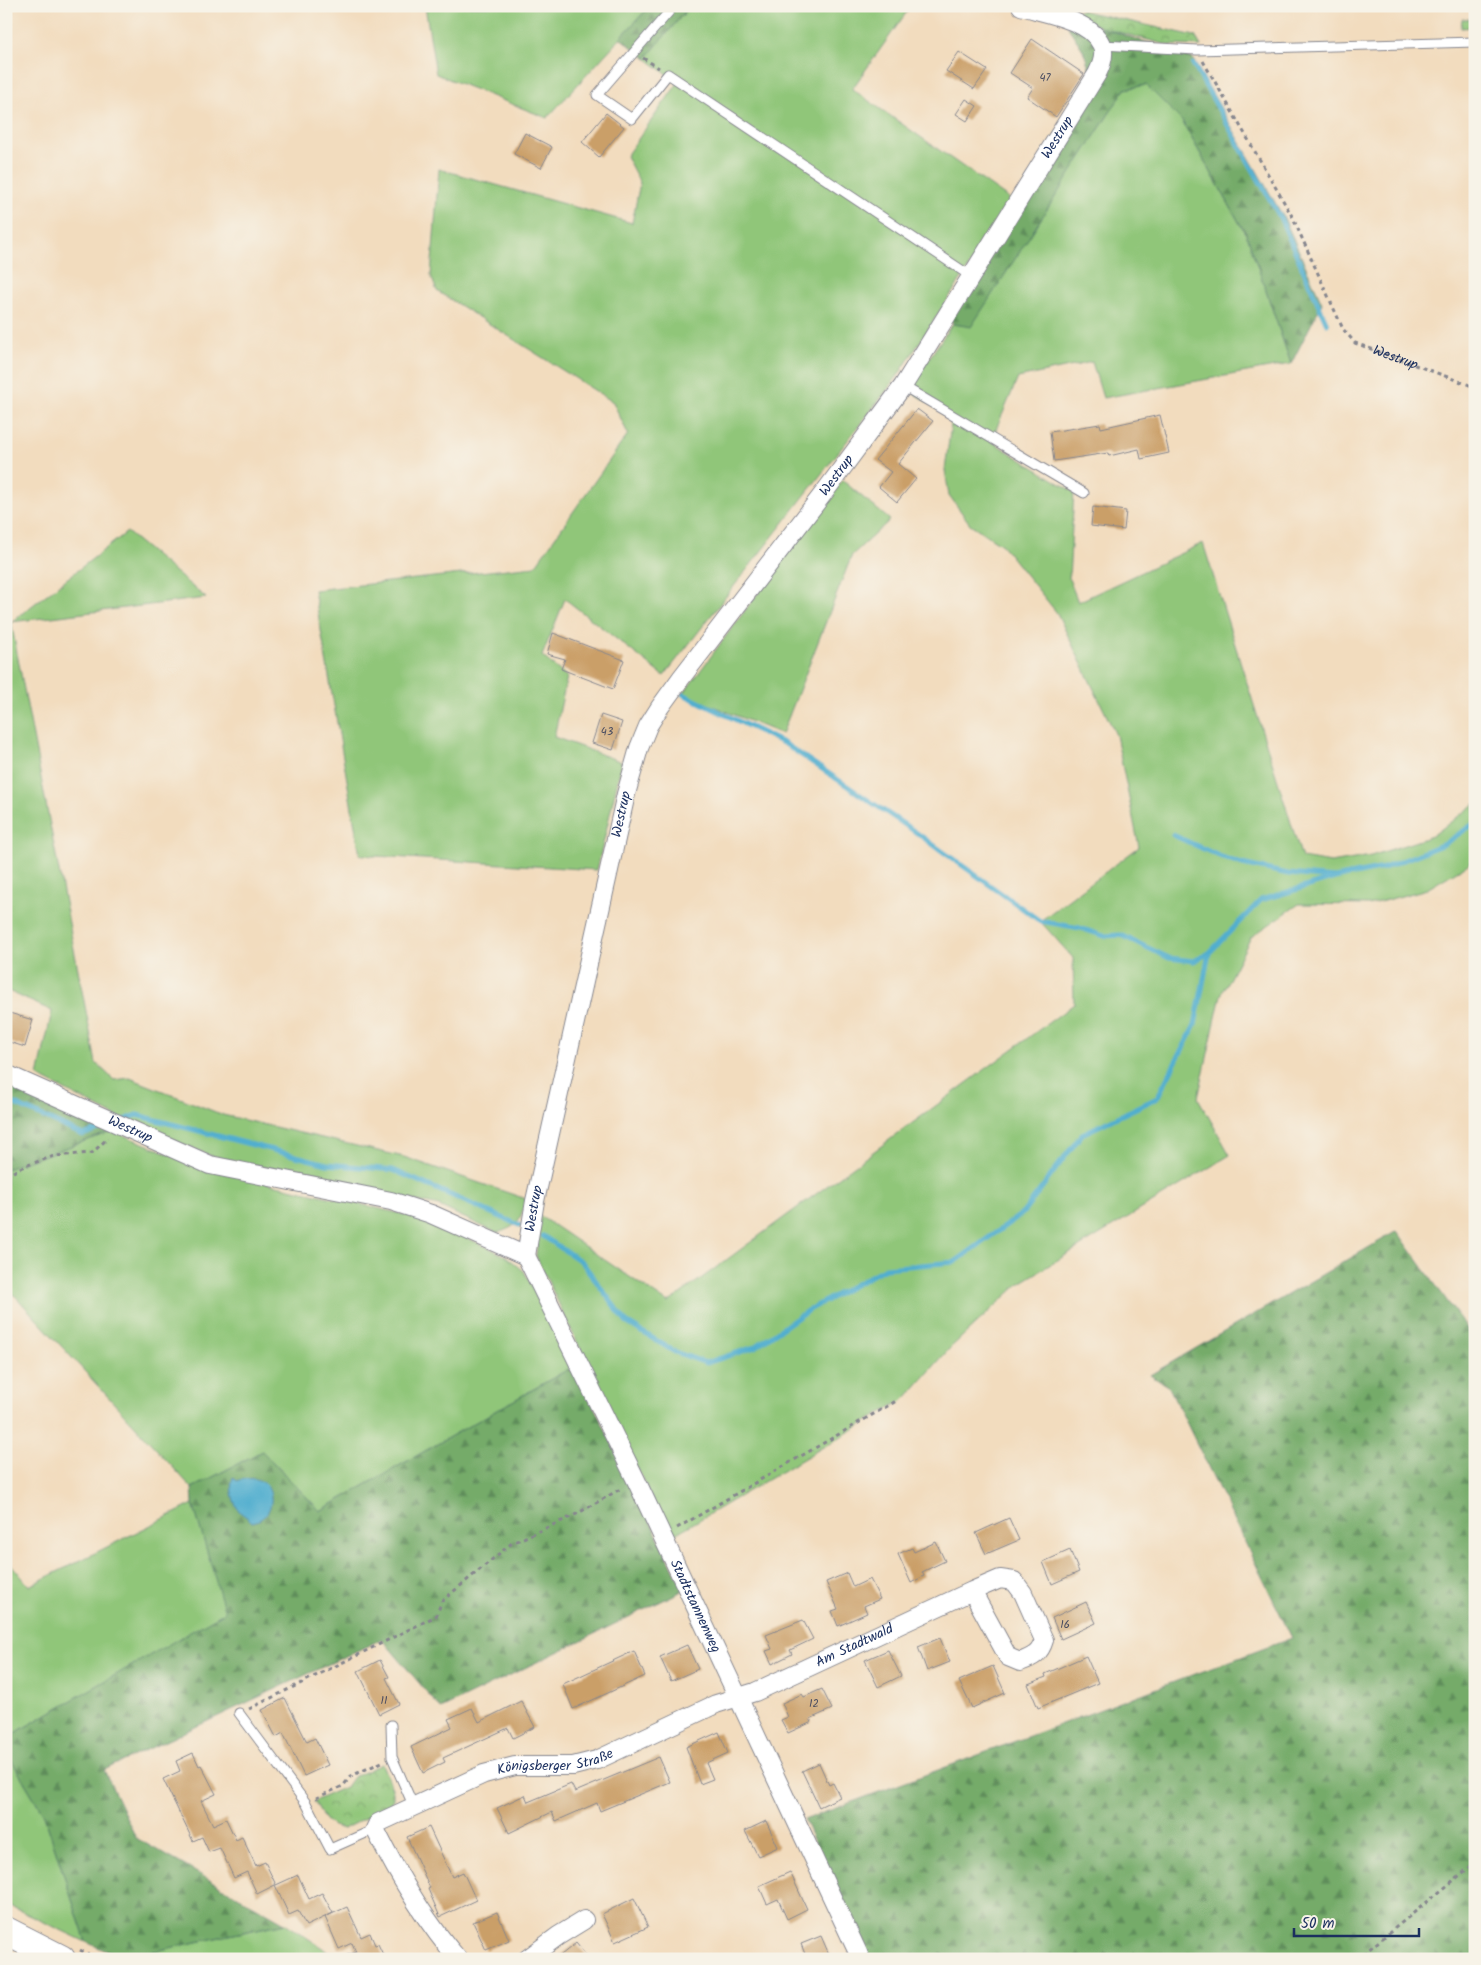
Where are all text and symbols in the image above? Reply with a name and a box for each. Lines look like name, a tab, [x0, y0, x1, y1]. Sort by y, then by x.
house number: 47	[1039, 69, 1051, 87]
street label: Westrup	[1036, 112, 1079, 163]
street label: Westrup	[1370, 339, 1421, 376]
street label: Westrup	[814, 450, 860, 501]
house number: 43	[601, 723, 613, 741]
street label: Westrup	[606, 789, 637, 839]
street label: Westrup	[104, 1110, 156, 1149]
street label: Westrup	[519, 1183, 549, 1233]
street label: Stadtstannenweg	[664, 1556, 727, 1657]
house number: 16	[1060, 1616, 1070, 1634]
street label: Am Stadtwald	[812, 1618, 898, 1673]
house number: 11	[381, 1692, 387, 1710]
house number: 12	[809, 1695, 819, 1713]
street label: Königsberger Straße	[495, 1742, 618, 1781]
scale bar	[1294, 1905, 1418, 1937]
text: 50 m	[1301, 1912, 1335, 1936]

